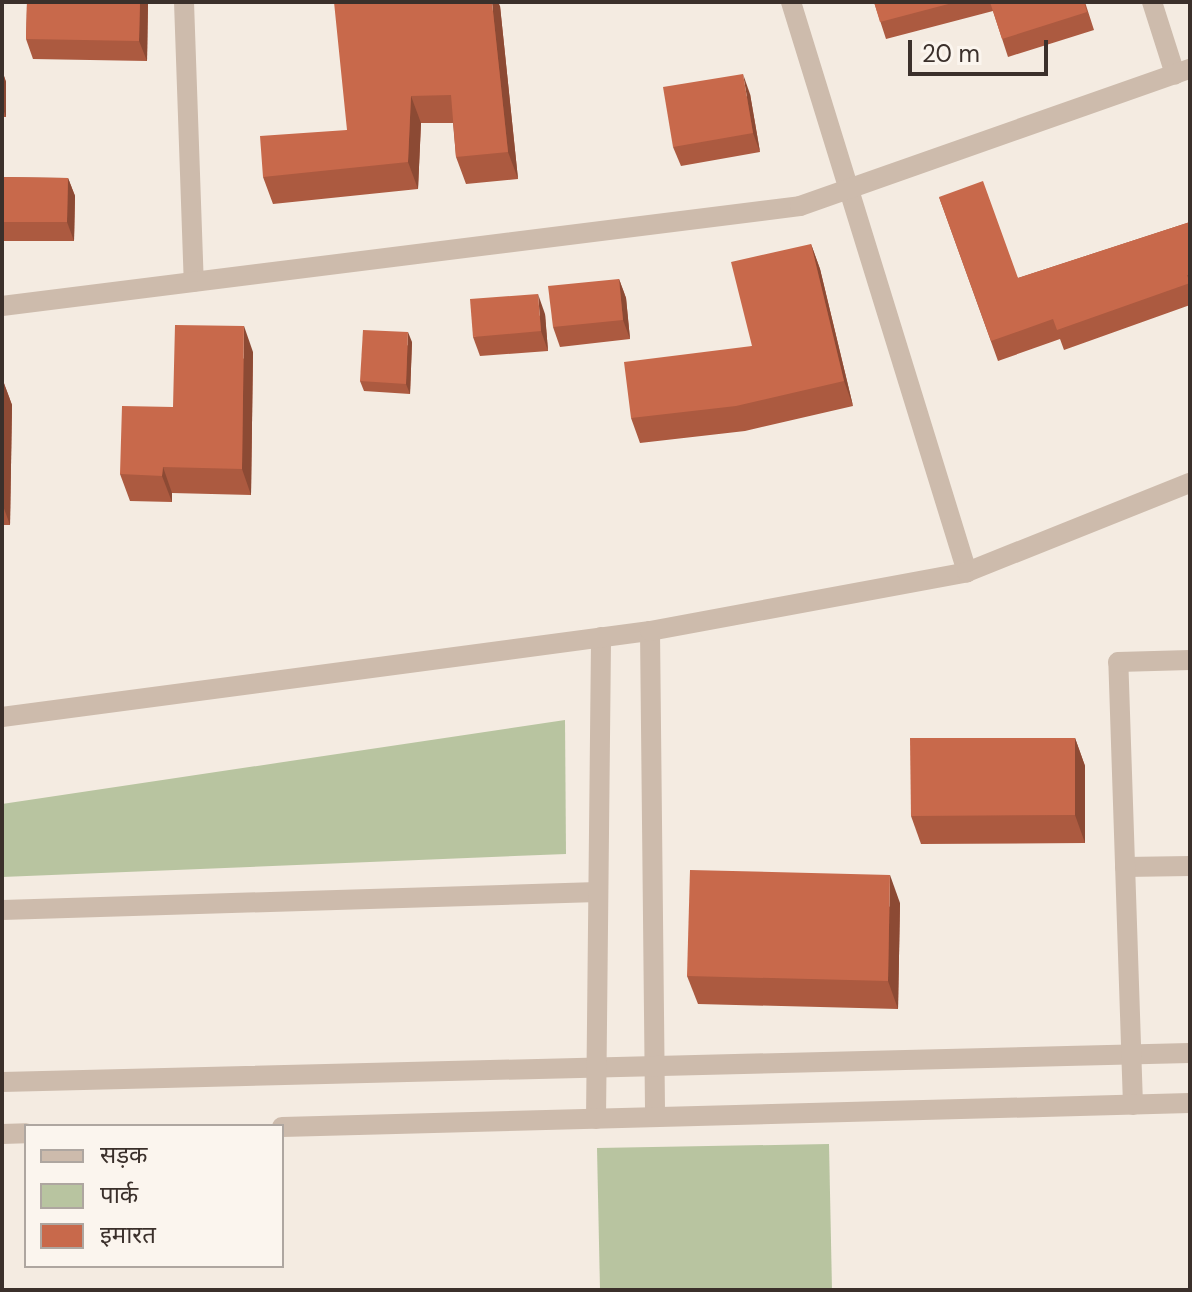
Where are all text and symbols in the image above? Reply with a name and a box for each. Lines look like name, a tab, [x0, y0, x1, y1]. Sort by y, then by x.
scale bar	[912, 24, 1052, 74]
text: 20 m	[922, 38, 980, 69]
legend	[24, 1124, 284, 1268]
text: सड़क	[100, 1139, 148, 1170]
text: पार्क	[100, 1179, 138, 1210]
text: इमारत	[100, 1219, 156, 1250]

